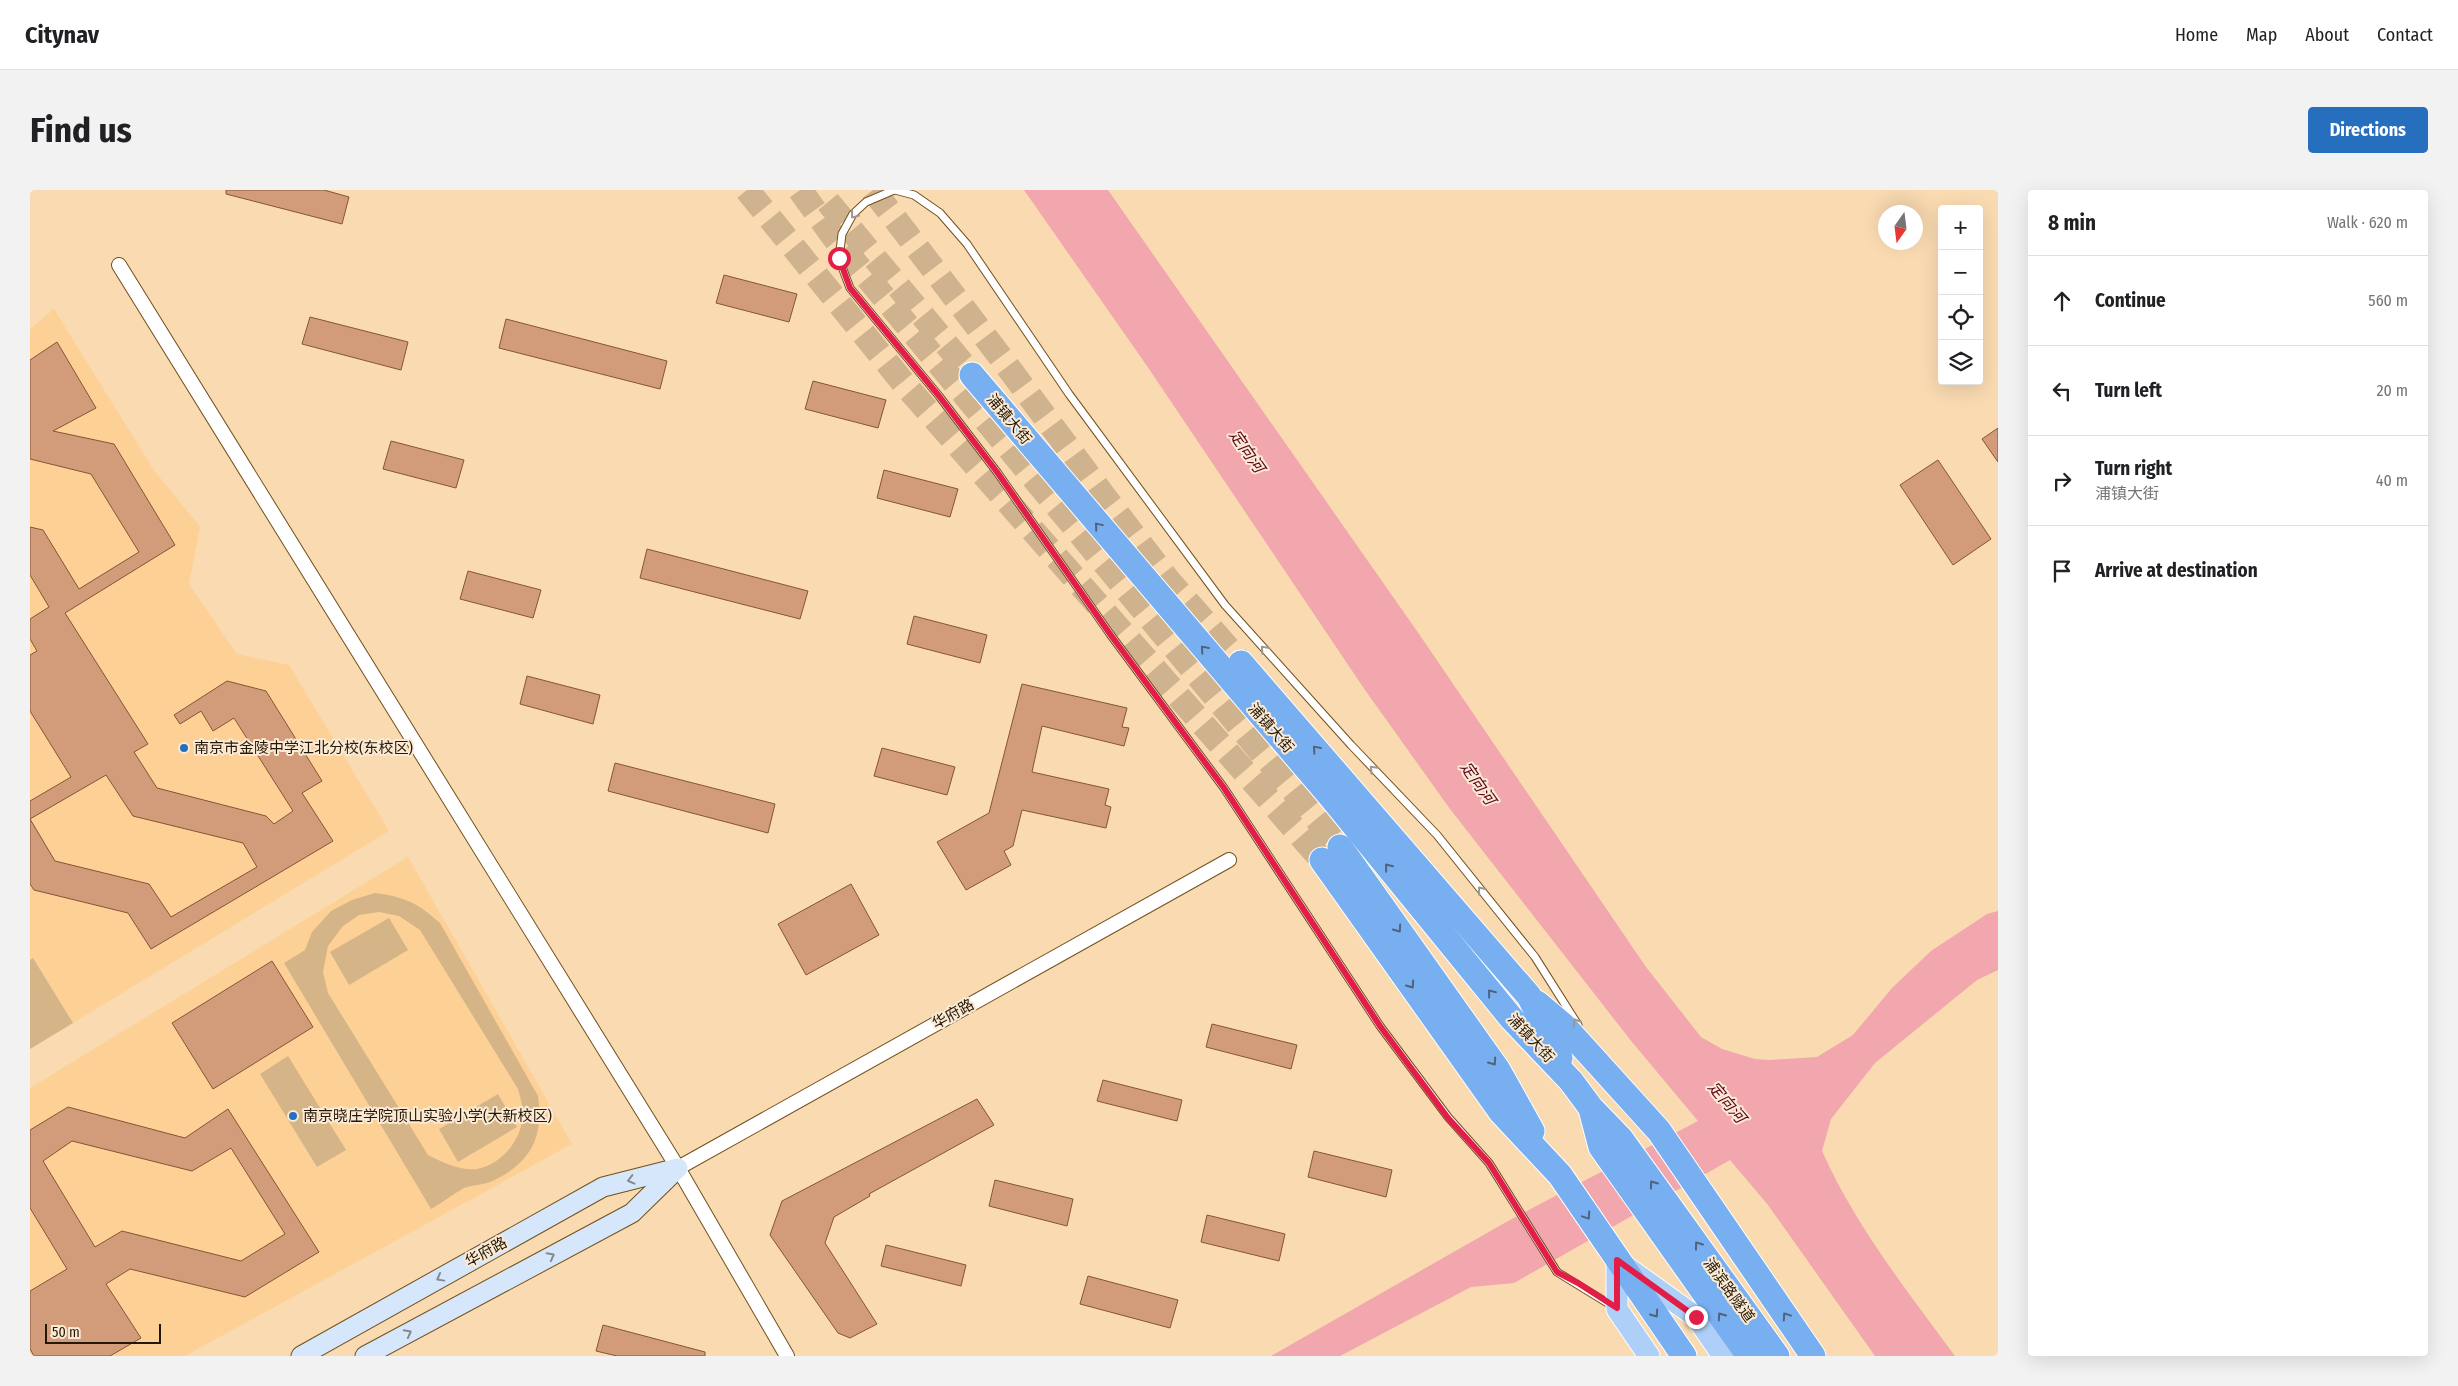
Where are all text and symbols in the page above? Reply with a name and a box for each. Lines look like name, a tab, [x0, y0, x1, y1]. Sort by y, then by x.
text: Citynav	[25, 21, 99, 49]
text: Home	[2175, 24, 2218, 46]
text: Map	[2246, 24, 2277, 46]
text: About	[2305, 24, 2349, 46]
text: Contact	[2377, 24, 2433, 46]
button: Directions	[2308, 107, 2428, 153]
text: Find us	[30, 109, 132, 151]
north arrow	[1878, 205, 1923, 250]
map controls	[1938, 205, 1983, 385]
button: +	[1938, 205, 1983, 250]
one-way arrow	[851, 209, 860, 219]
text: 8 min	[2048, 210, 2096, 236]
text: Walk · 620 m	[2327, 213, 2408, 232]
route start	[828, 247, 851, 270]
button: −	[1938, 250, 1983, 295]
icon: ahead	[2048, 287, 2076, 315]
text: Continue	[2095, 289, 2166, 312]
text: 560 m	[2368, 291, 2408, 310]
button: locate	[1938, 295, 1983, 340]
button: layers	[1938, 340, 1983, 385]
icon: left	[2048, 377, 2076, 405]
text: Turn left	[2095, 379, 2162, 402]
text: 20 m	[2377, 381, 2408, 400]
street label: 浦镇大街	[983, 390, 1035, 448]
water label: 定向河	[1225, 426, 1270, 479]
text: Turn right	[2095, 457, 2172, 480]
icon: right	[2048, 467, 2076, 495]
text: 40 m	[2376, 471, 2408, 490]
text: 浦镇大街	[2095, 484, 2159, 503]
one-way arrow	[1096, 523, 1104, 532]
icon: arrive	[2048, 557, 2076, 585]
text: Arrive at destination	[2095, 559, 2258, 582]
one-way arrow	[1201, 646, 1210, 655]
one-way arrow	[1261, 646, 1269, 655]
street label: 浦镇大街	[1245, 699, 1297, 757]
place label: 南京市金陵中学江北分校(东校区)	[194, 739, 413, 757]
marker: 南京市金陵中学江北分校(东校区)	[178, 742, 190, 754]
one-way arrow	[1313, 745, 1322, 754]
water label: 定向河	[1456, 758, 1501, 811]
one-way arrow	[1370, 765, 1379, 774]
one-way arrow	[1385, 864, 1393, 873]
one-way arrow	[1479, 887, 1487, 896]
one-way arrow	[1392, 924, 1401, 933]
one-way arrow	[1405, 979, 1414, 989]
one-way arrow	[1488, 990, 1496, 999]
street label: 华府路	[929, 995, 977, 1033]
street label: 浦镇大街	[1504, 1010, 1558, 1066]
one-way arrow	[1572, 1018, 1582, 1027]
one-way arrow	[1487, 1056, 1496, 1066]
water label: 定向河	[1704, 1078, 1752, 1129]
place label: 南京晓庄学院顶山实验小学(大新校区)	[303, 1107, 552, 1125]
marker: 南京晓庄学院顶山实验小学(大新校区)	[287, 1110, 299, 1122]
one-way arrow	[626, 1174, 635, 1185]
one-way arrow	[1650, 1180, 1659, 1189]
one-way arrow	[1581, 1210, 1590, 1220]
street label: 华府路	[462, 1233, 510, 1271]
one-way arrow	[1695, 1242, 1703, 1251]
one-way arrow	[546, 1253, 555, 1263]
street label: 浦滨路隧道	[1700, 1254, 1758, 1326]
one-way arrow	[437, 1272, 446, 1282]
route end	[1685, 1306, 1708, 1329]
one-way arrow	[1649, 1308, 1658, 1318]
one-way arrow	[1718, 1312, 1727, 1322]
one-way arrow	[1783, 1312, 1792, 1322]
scale bar	[45, 1321, 161, 1344]
text: 50 m	[52, 1324, 80, 1341]
one-way arrow	[402, 1329, 411, 1339]

